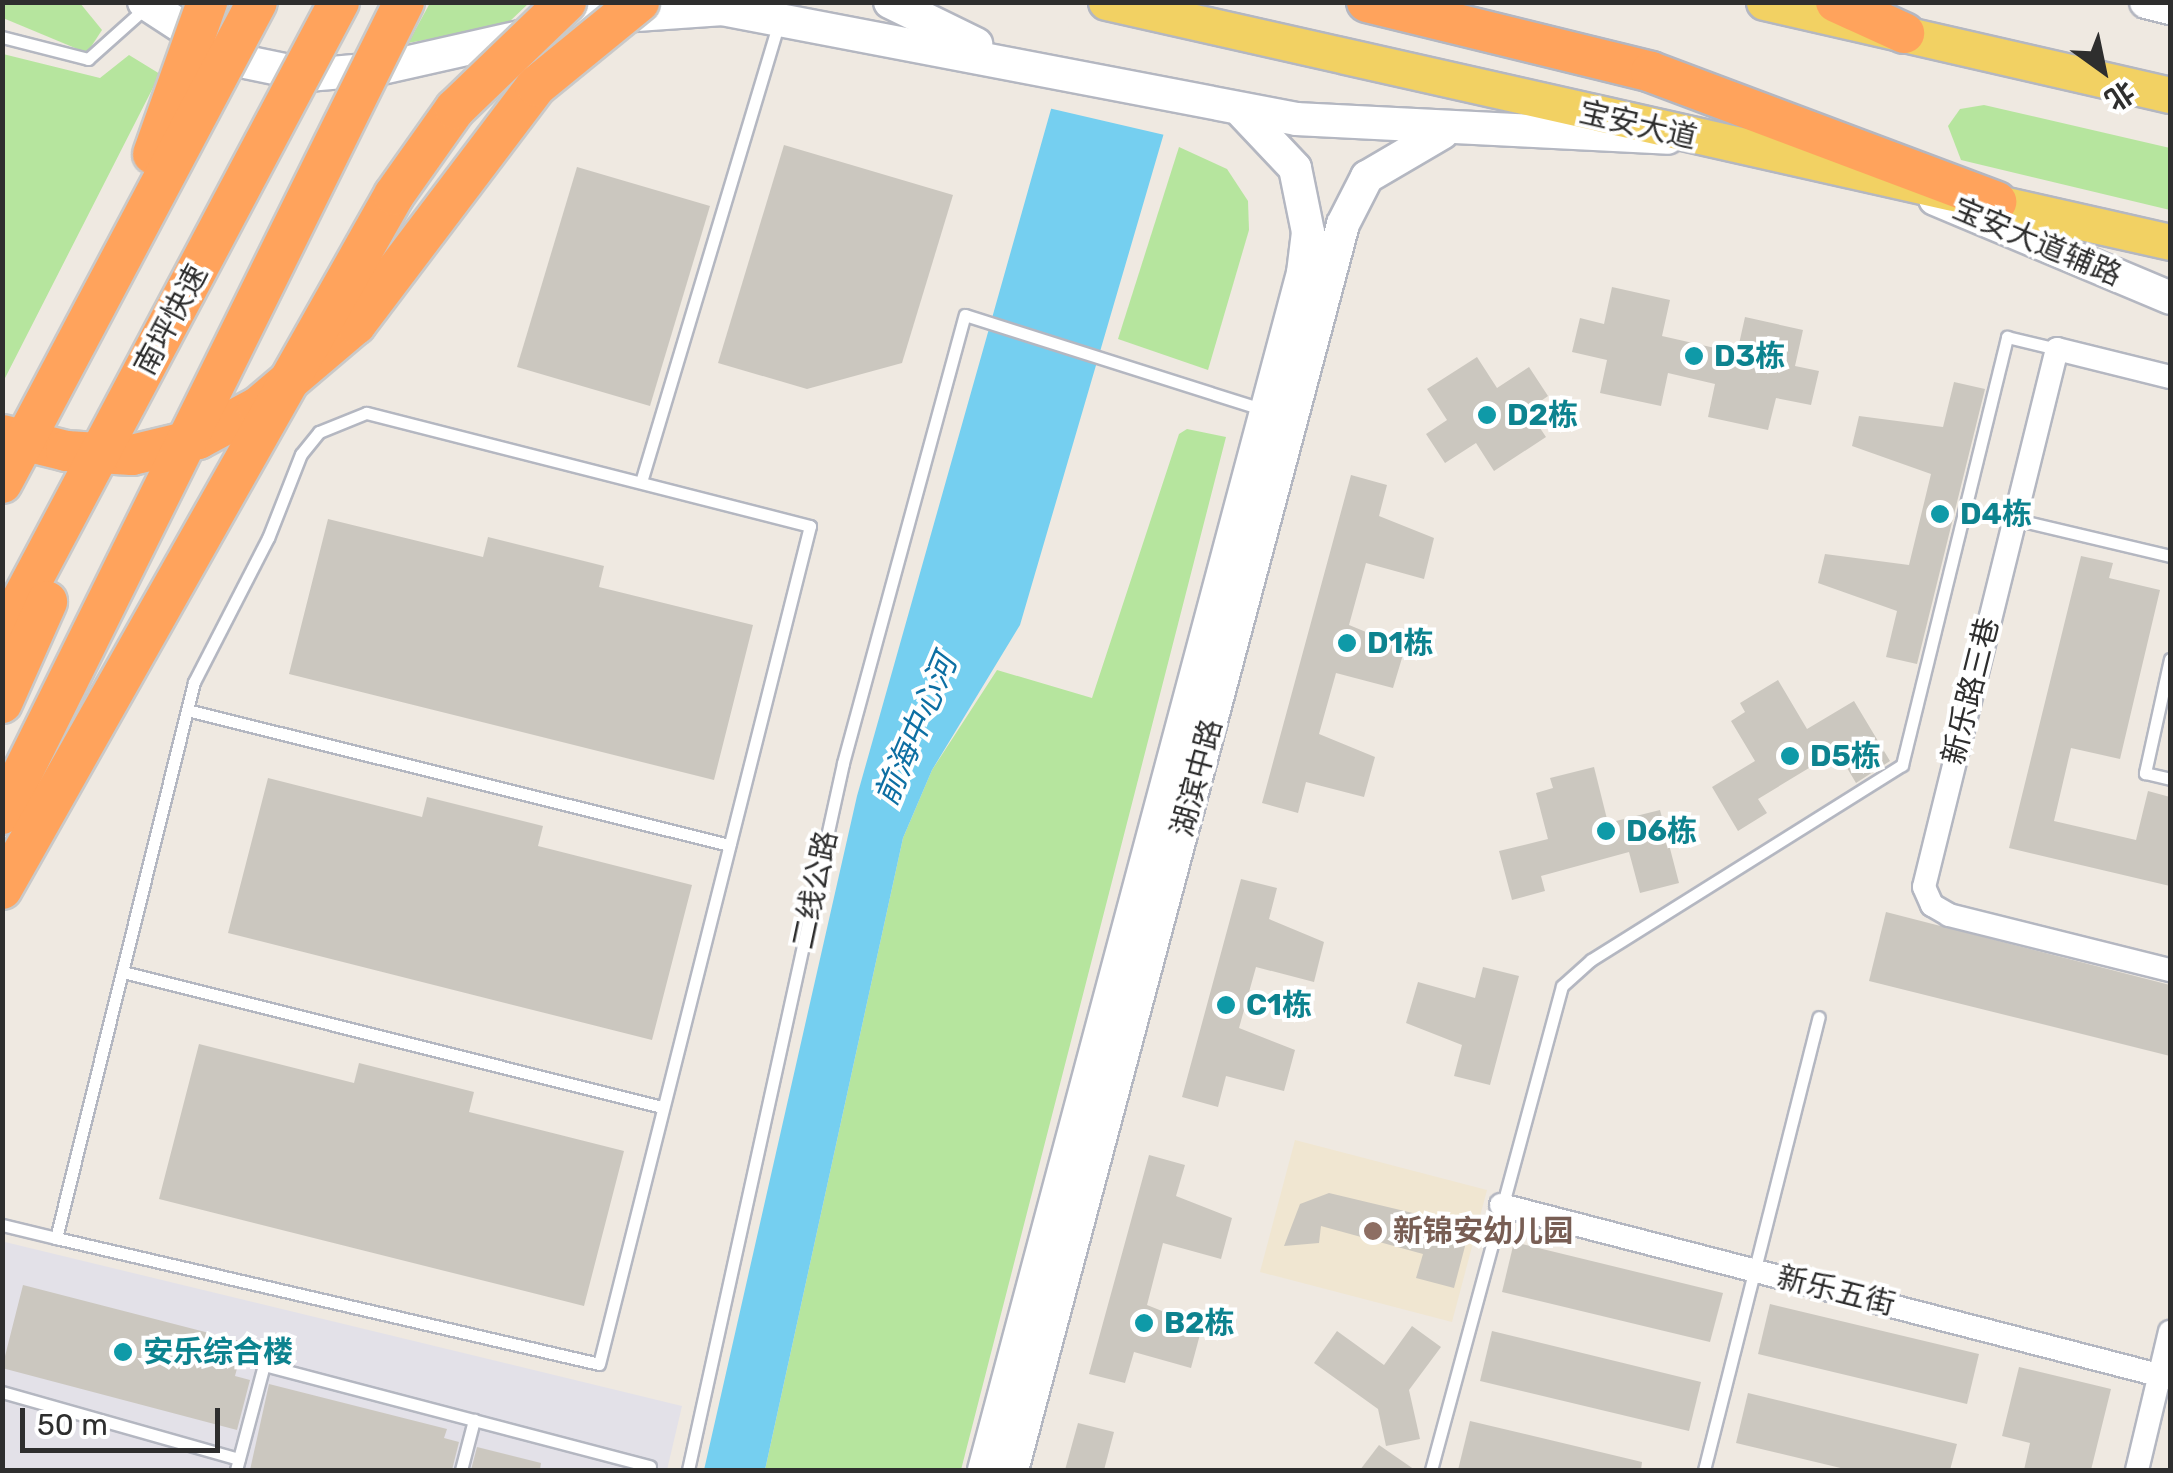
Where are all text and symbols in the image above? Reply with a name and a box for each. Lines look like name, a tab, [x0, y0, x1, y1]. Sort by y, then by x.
north arrow	[2053, 20, 2153, 120]
text: 北	[2099, 74, 2140, 117]
street label: 宝安大道	[1575, 94, 1701, 156]
street label: 宝安大道辅路	[1947, 190, 2127, 294]
street label: 南坪快速	[127, 259, 215, 381]
place label: D3栋	[1714, 338, 1785, 374]
marker: D3栋	[1683, 345, 1705, 367]
place label: D2栋	[1507, 397, 1578, 433]
marker: D2栋	[1476, 404, 1498, 426]
place label: D4栋	[1960, 496, 2032, 532]
marker: D4栋	[1929, 503, 1951, 525]
street label: 新乐路三巷	[1935, 614, 2007, 768]
place label: D1栋	[1367, 625, 1433, 661]
marker: D1栋	[1336, 632, 1358, 654]
water label: 前海中心河	[867, 649, 965, 811]
street label: 湖滨中路	[1164, 715, 1230, 841]
place label: D5栋	[1810, 738, 1881, 774]
marker: D5栋	[1779, 745, 1801, 767]
place label: D6栋	[1626, 813, 1697, 849]
marker: D6栋	[1595, 820, 1617, 842]
street label: 二线公路	[785, 828, 845, 952]
place label: C1栋	[1246, 987, 1312, 1023]
marker: C1栋	[1215, 994, 1237, 1016]
place label: 新锦安幼儿园	[1393, 1213, 1573, 1249]
marker: 新锦安幼儿园	[1362, 1220, 1384, 1242]
street label: 新乐五街	[1773, 1259, 1899, 1323]
place label: B2栋	[1164, 1305, 1235, 1341]
marker: B2栋	[1133, 1312, 1155, 1334]
place label: 安乐综合楼	[143, 1334, 293, 1370]
marker: 安乐综合楼	[112, 1341, 134, 1363]
scale bar	[25, 1388, 225, 1450]
text: 50 m	[37, 1407, 108, 1443]

